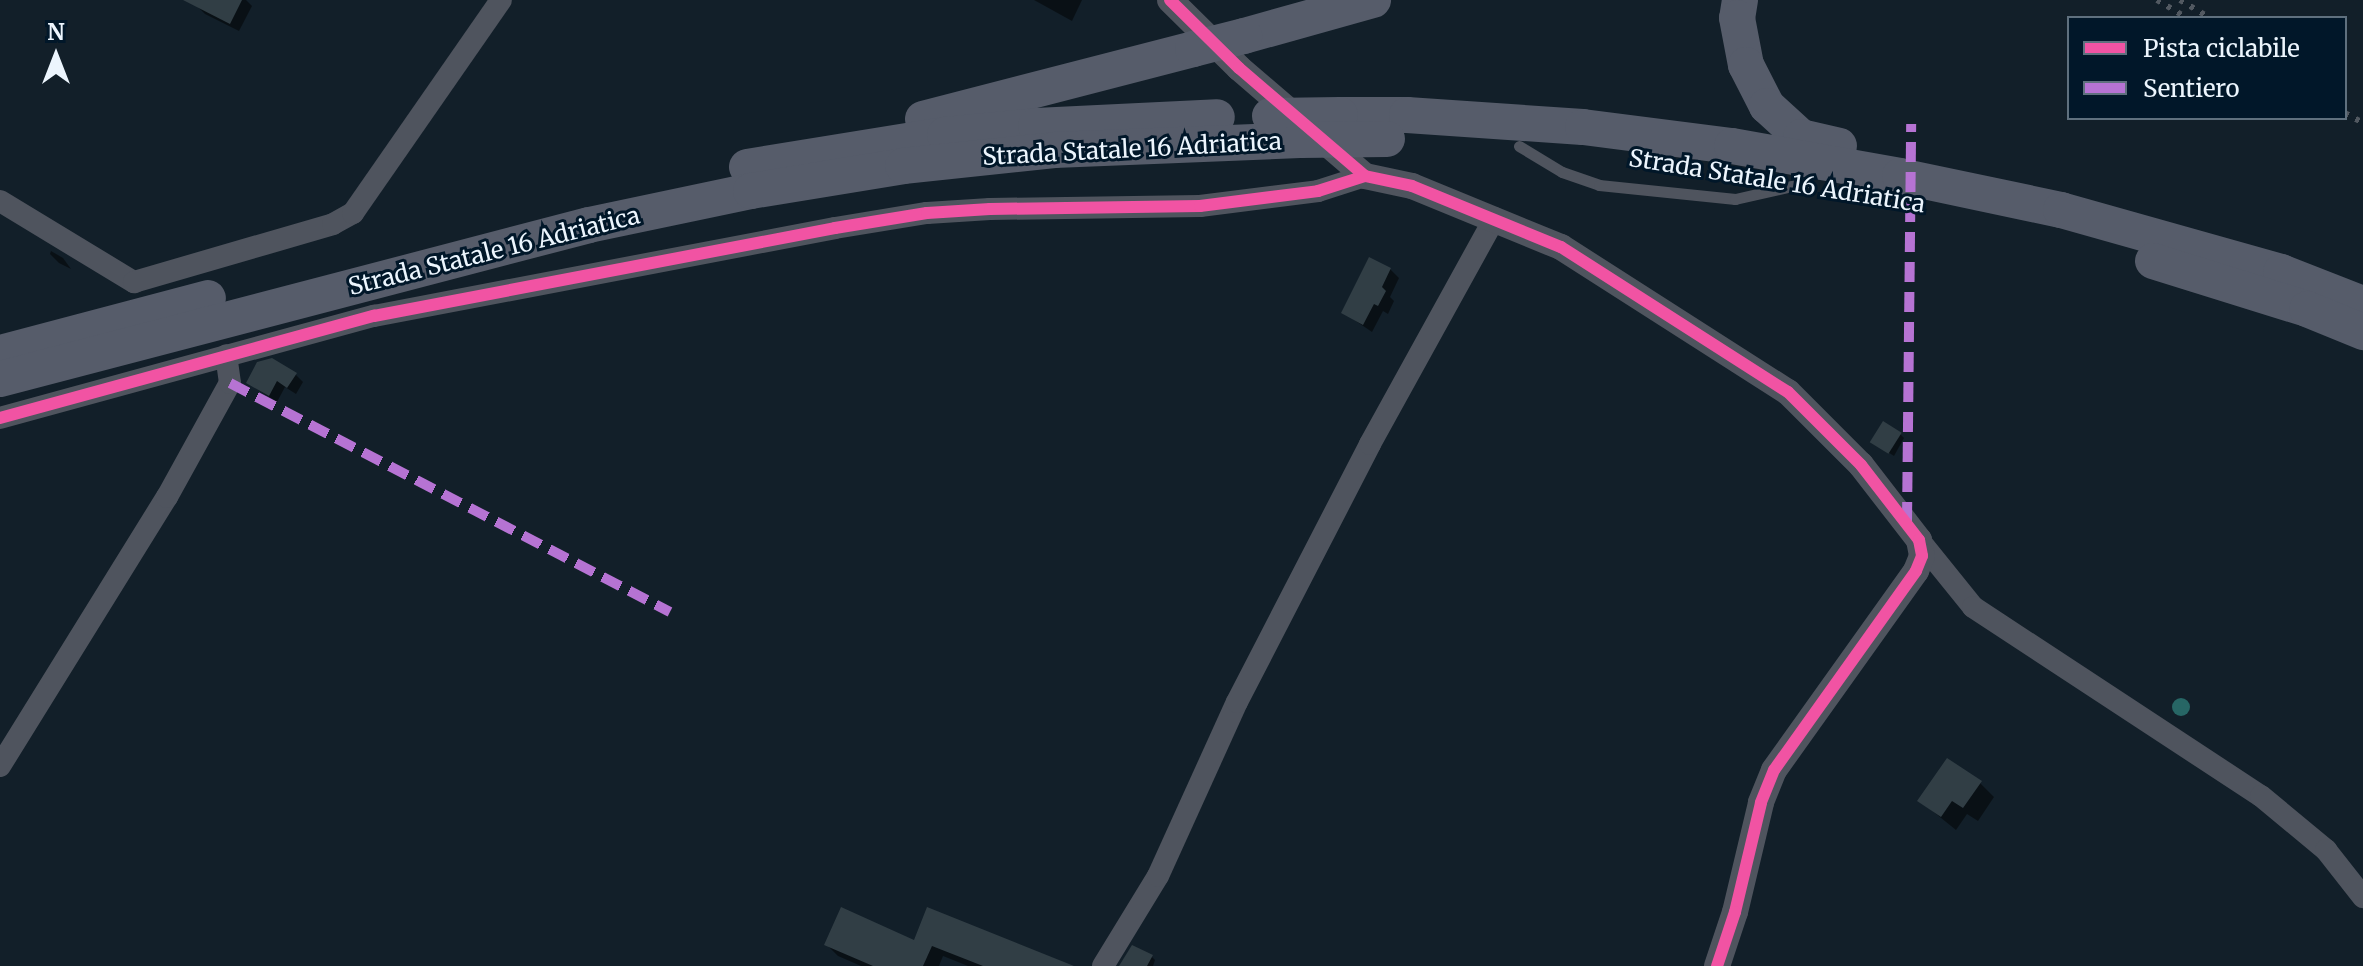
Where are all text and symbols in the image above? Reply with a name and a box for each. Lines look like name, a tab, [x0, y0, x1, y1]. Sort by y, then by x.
north arrow	[16, 16, 96, 96]
legend	[2067, 16, 2347, 120]
text: N	[47, 18, 65, 46]
text: Pista ciclabile	[2143, 33, 2300, 64]
text: Sentiero	[2143, 73, 2240, 104]
street label: Strada Statale 16 Adriatica	[982, 127, 1282, 171]
street label: Strada Statale 16 Adriatica	[1627, 143, 1927, 219]
street label: Strada Statale 16 Adriatica	[345, 201, 643, 301]

